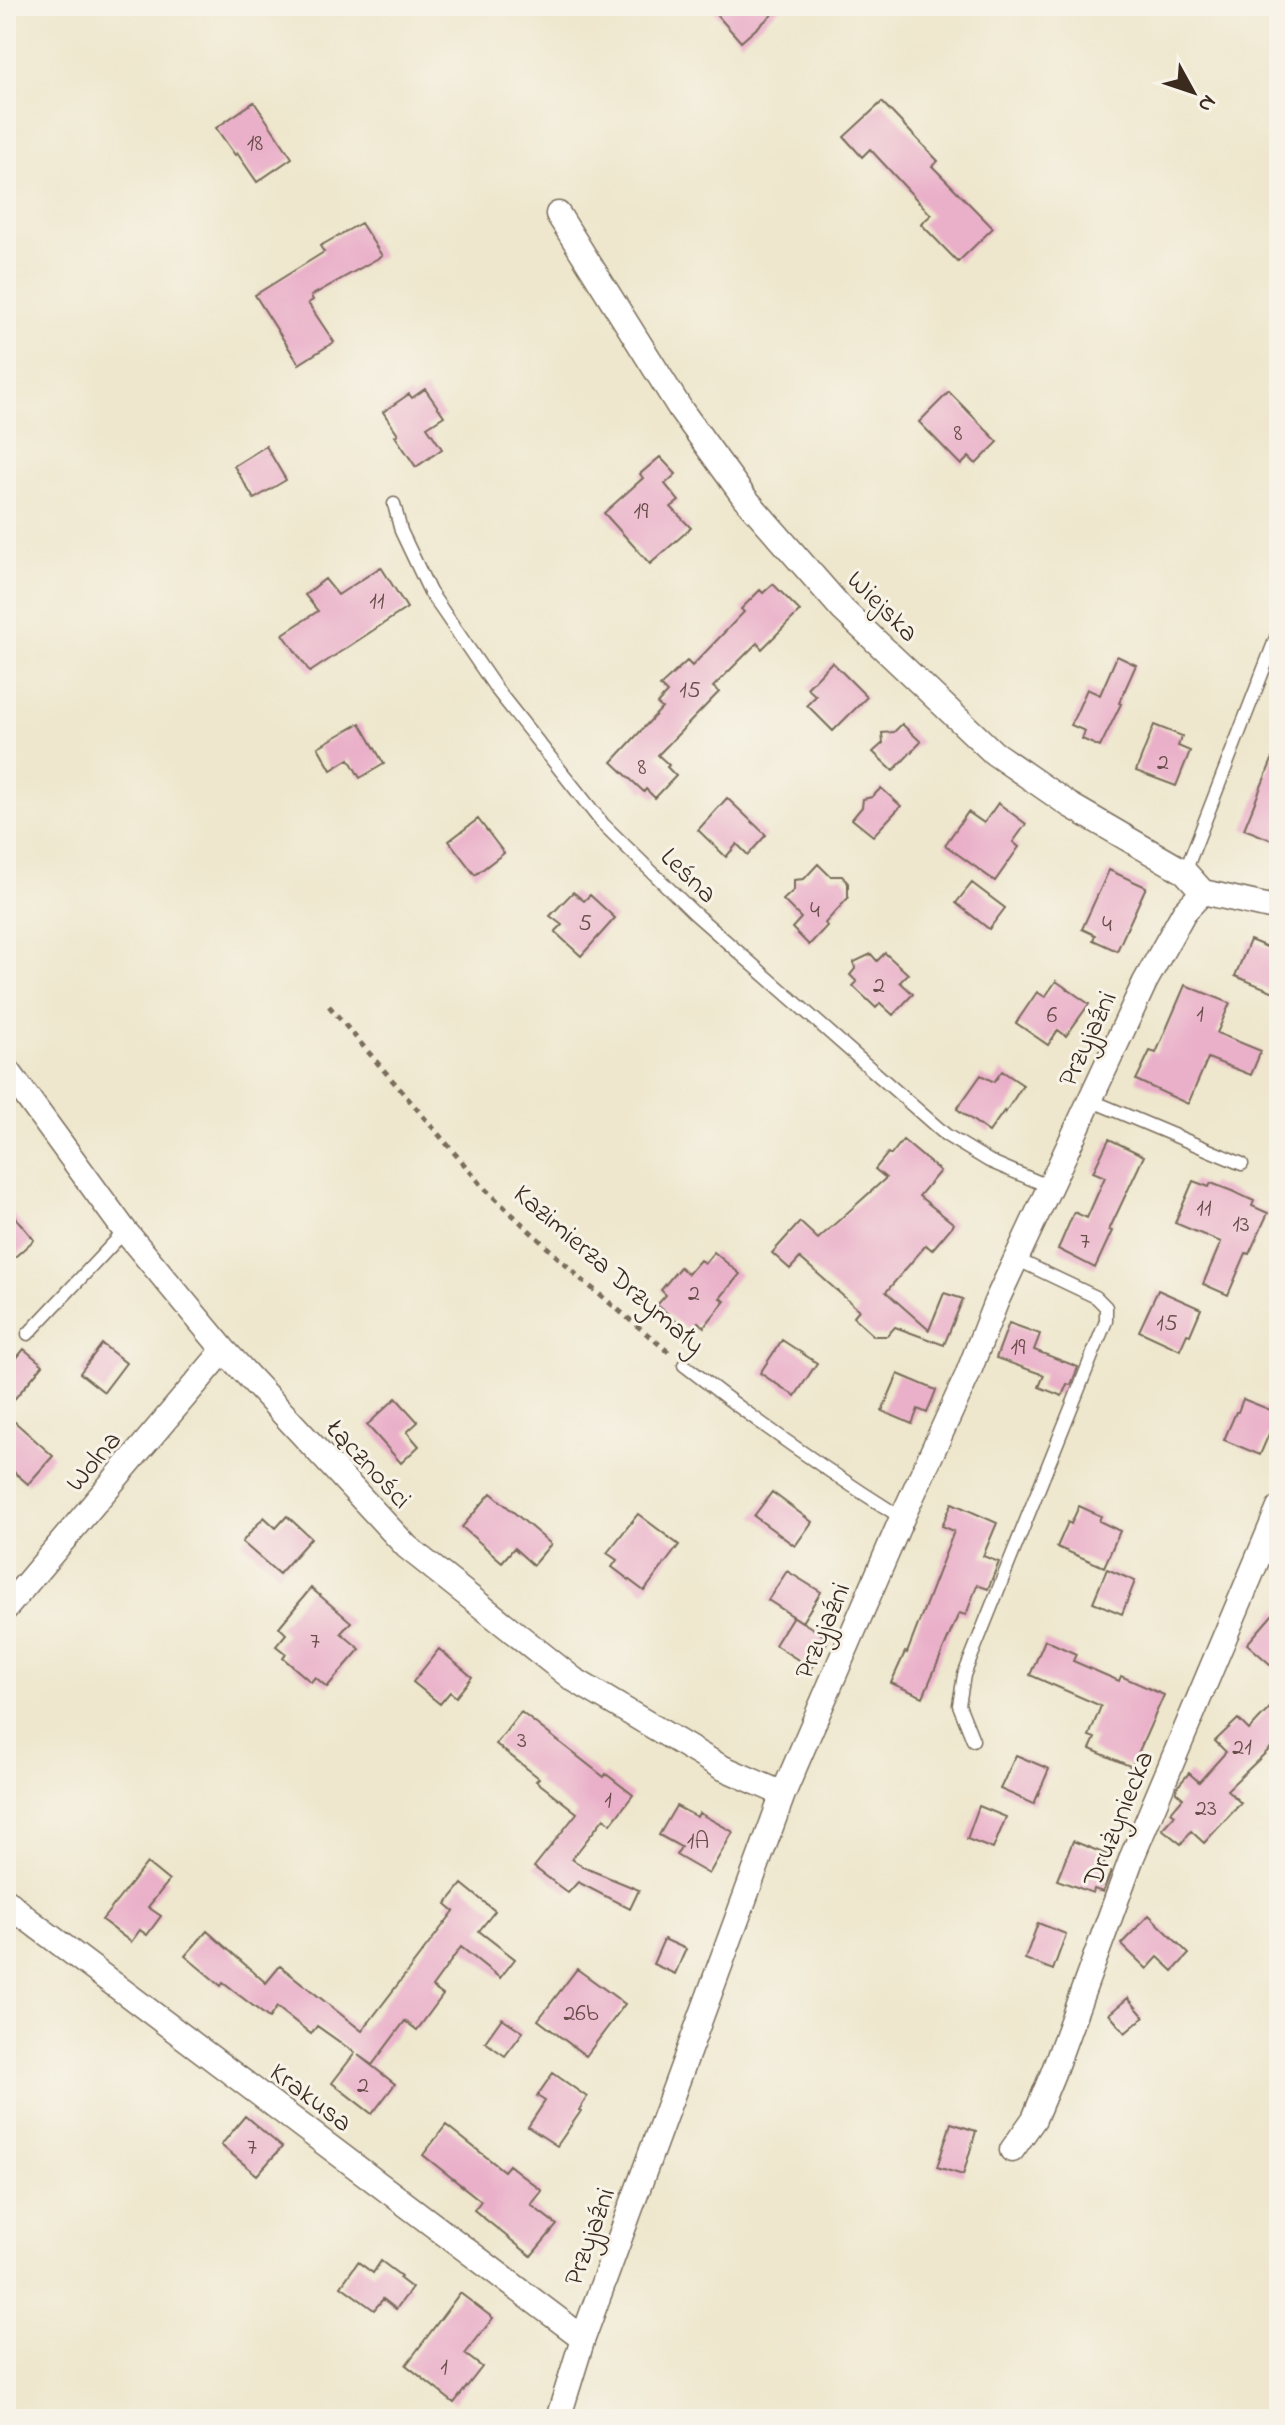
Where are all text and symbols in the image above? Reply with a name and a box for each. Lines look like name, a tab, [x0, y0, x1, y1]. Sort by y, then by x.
north arrow	[1153, 52, 1233, 132]
text: N	[1189, 87, 1223, 119]
house number: 18	[247, 127, 263, 162]
house number: 8	[954, 417, 963, 452]
house number: 19	[634, 495, 649, 530]
street label: Wiejska	[836, 562, 927, 653]
house number: 11	[369, 585, 385, 620]
house number: 15	[679, 674, 701, 709]
house number: 2	[1157, 746, 1169, 781]
house number: 8	[638, 751, 647, 786]
street label: Leśna	[650, 839, 726, 914]
house number: 4	[810, 894, 820, 929]
house number: 5	[578, 907, 592, 942]
house number: 4	[1102, 908, 1112, 943]
house number: 2	[873, 969, 885, 1004]
street label: Przyjaźni	[1049, 985, 1129, 1094]
house number: 1	[1196, 998, 1204, 1033]
house number: 6	[1047, 999, 1058, 1034]
street label: Kazimierza Drzymały	[503, 1176, 713, 1366]
house number: 11	[1196, 1192, 1212, 1227]
house number: 13	[1232, 1208, 1250, 1243]
house number: 7	[1080, 1225, 1090, 1260]
house number: 2	[688, 1277, 700, 1312]
house number: 15	[1156, 1307, 1178, 1342]
house number: 19	[1011, 1331, 1026, 1366]
street label: Łączności	[314, 1411, 420, 1519]
street label: Wolna	[57, 1423, 133, 1502]
street label: Przyjaźni	[785, 1576, 863, 1686]
house number: 7	[310, 1625, 320, 1660]
house number: 3	[517, 1724, 527, 1759]
house number: 21	[1232, 1731, 1252, 1766]
street label: Drużyniecka	[1074, 1745, 1166, 1895]
house number: 1	[604, 1784, 612, 1819]
house number: 23	[1195, 1792, 1217, 1827]
house number: 1A	[687, 1825, 709, 1860]
house number: 26b	[563, 1997, 599, 2032]
street label: Krakusa	[260, 2054, 360, 2144]
house number: 2	[357, 2069, 369, 2104]
house number: 7	[247, 2131, 257, 2166]
street label: Przyjaźni	[555, 2182, 628, 2292]
house number: 1	[440, 2351, 448, 2386]

